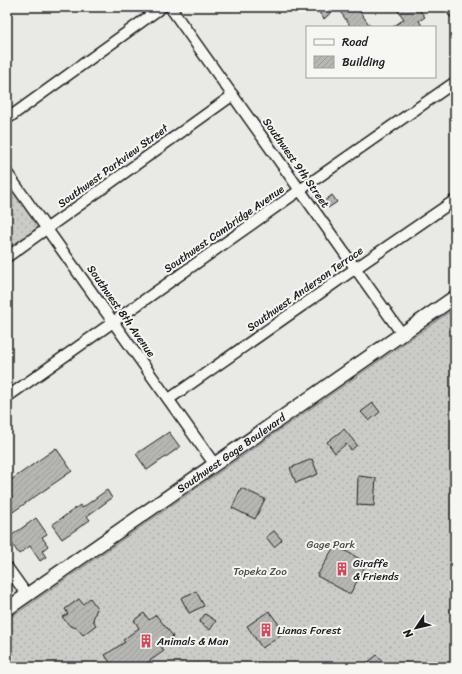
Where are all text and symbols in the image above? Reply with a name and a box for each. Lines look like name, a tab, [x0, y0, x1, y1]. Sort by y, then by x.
legend	[306, 26, 436, 78]
text: Road	[342, 31, 369, 53]
text: Building	[342, 51, 385, 73]
street label: Southwest 9th Street	[258, 114, 335, 212]
street label: Southwest Parkview Street	[54, 119, 173, 213]
street label: Southwest Cambridge Avenue	[160, 180, 289, 278]
street label: Southwest Anderson Terrace	[243, 241, 368, 337]
street label: Southwest 8th Avenue	[82, 261, 161, 362]
street label: Southwest Gage Boulevard	[173, 408, 291, 498]
park label: Gage Park	[307, 535, 356, 554]
place label: Giraffe & Friends	[353, 554, 400, 586]
building icon: Giraffe & Friends	[334, 561, 350, 577]
park label: Topeka Zoo	[233, 562, 287, 581]
north arrow	[396, 608, 436, 648]
place label: Lianas Forest	[277, 621, 342, 640]
building icon: Lianas Forest	[258, 622, 274, 638]
text: N	[398, 625, 419, 643]
place label: Animals & Man	[156, 632, 229, 651]
building icon: Animals & Man	[138, 633, 154, 649]

